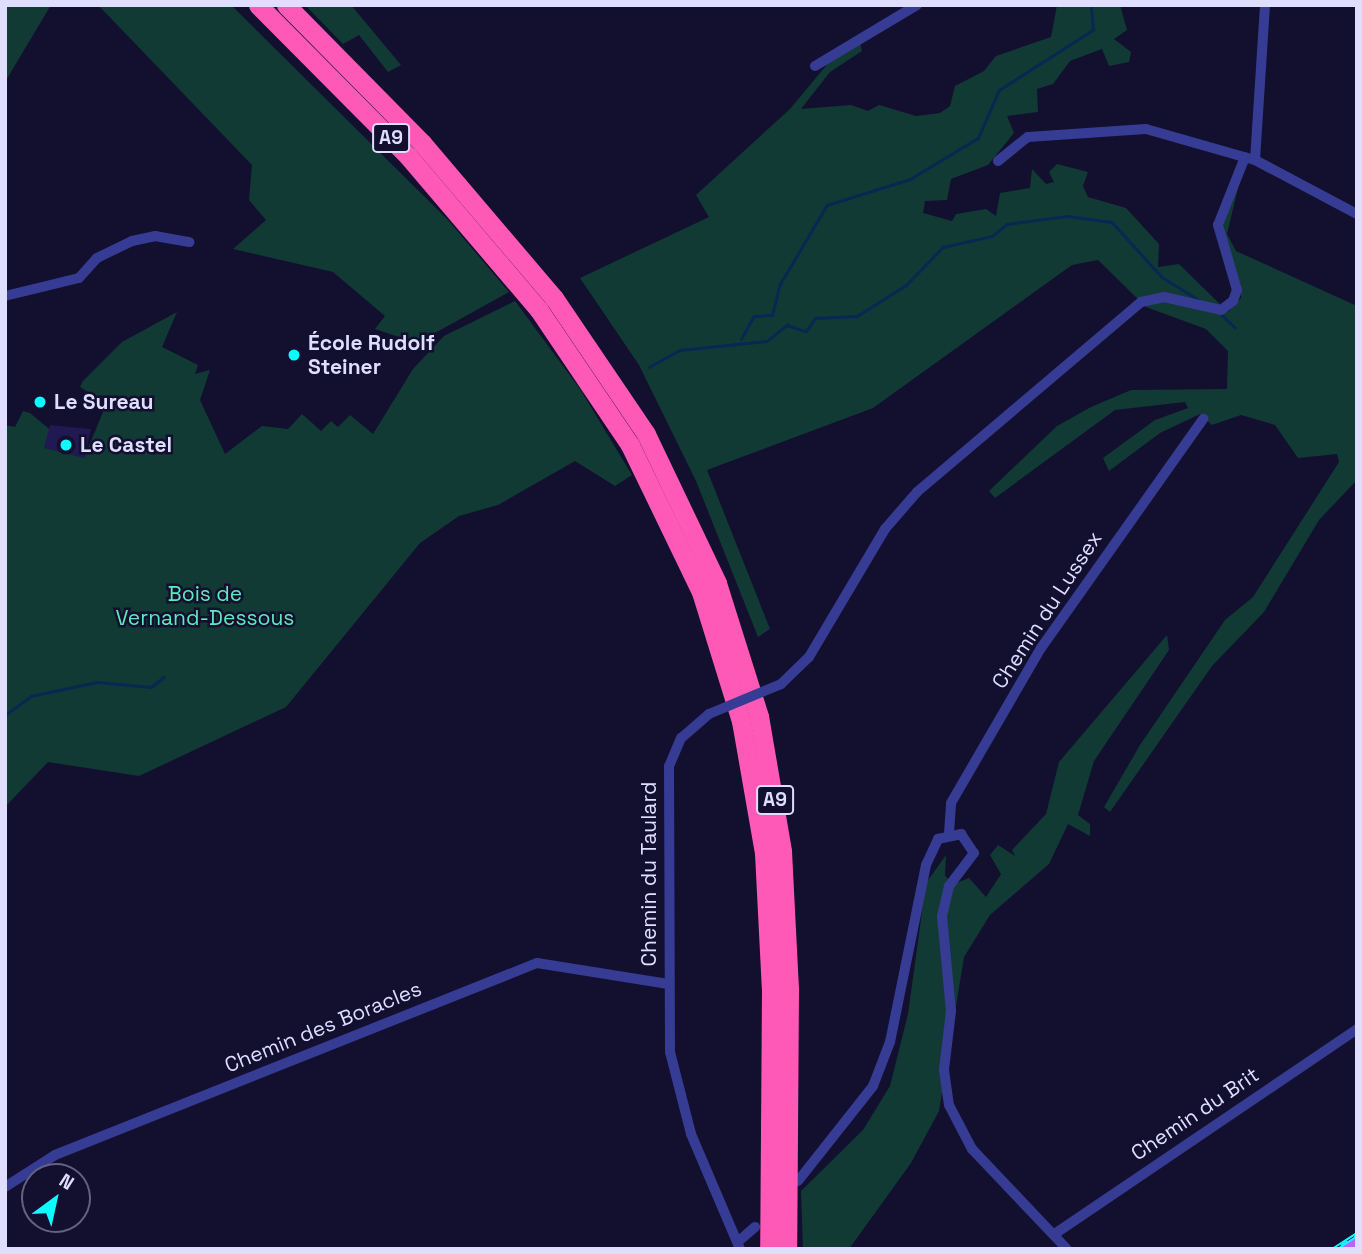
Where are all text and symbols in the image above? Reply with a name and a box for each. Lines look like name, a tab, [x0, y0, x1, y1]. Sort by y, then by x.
road number: A9	[372, 122, 410, 154]
place label: École Rudolf Steiner	[308, 330, 435, 380]
marker: École Rudolf Steiner	[286, 347, 302, 363]
place label: Le Sureau	[54, 389, 153, 415]
marker: Le Sureau	[32, 394, 48, 410]
place label: Le Castel	[80, 432, 172, 458]
marker: Le Castel	[58, 437, 74, 453]
street label: Chemin du Lussex	[987, 527, 1107, 693]
park label: Bois de Vernand-Dessous	[116, 581, 294, 631]
street label: Chemin du Taulard	[636, 781, 662, 967]
road number: A9	[756, 785, 794, 816]
street label: Chemin des Boracles	[221, 976, 425, 1078]
street label: Chemin du Brit	[1126, 1062, 1264, 1166]
north arrow	[21, 1163, 91, 1233]
text: N	[54, 1168, 79, 1196]

